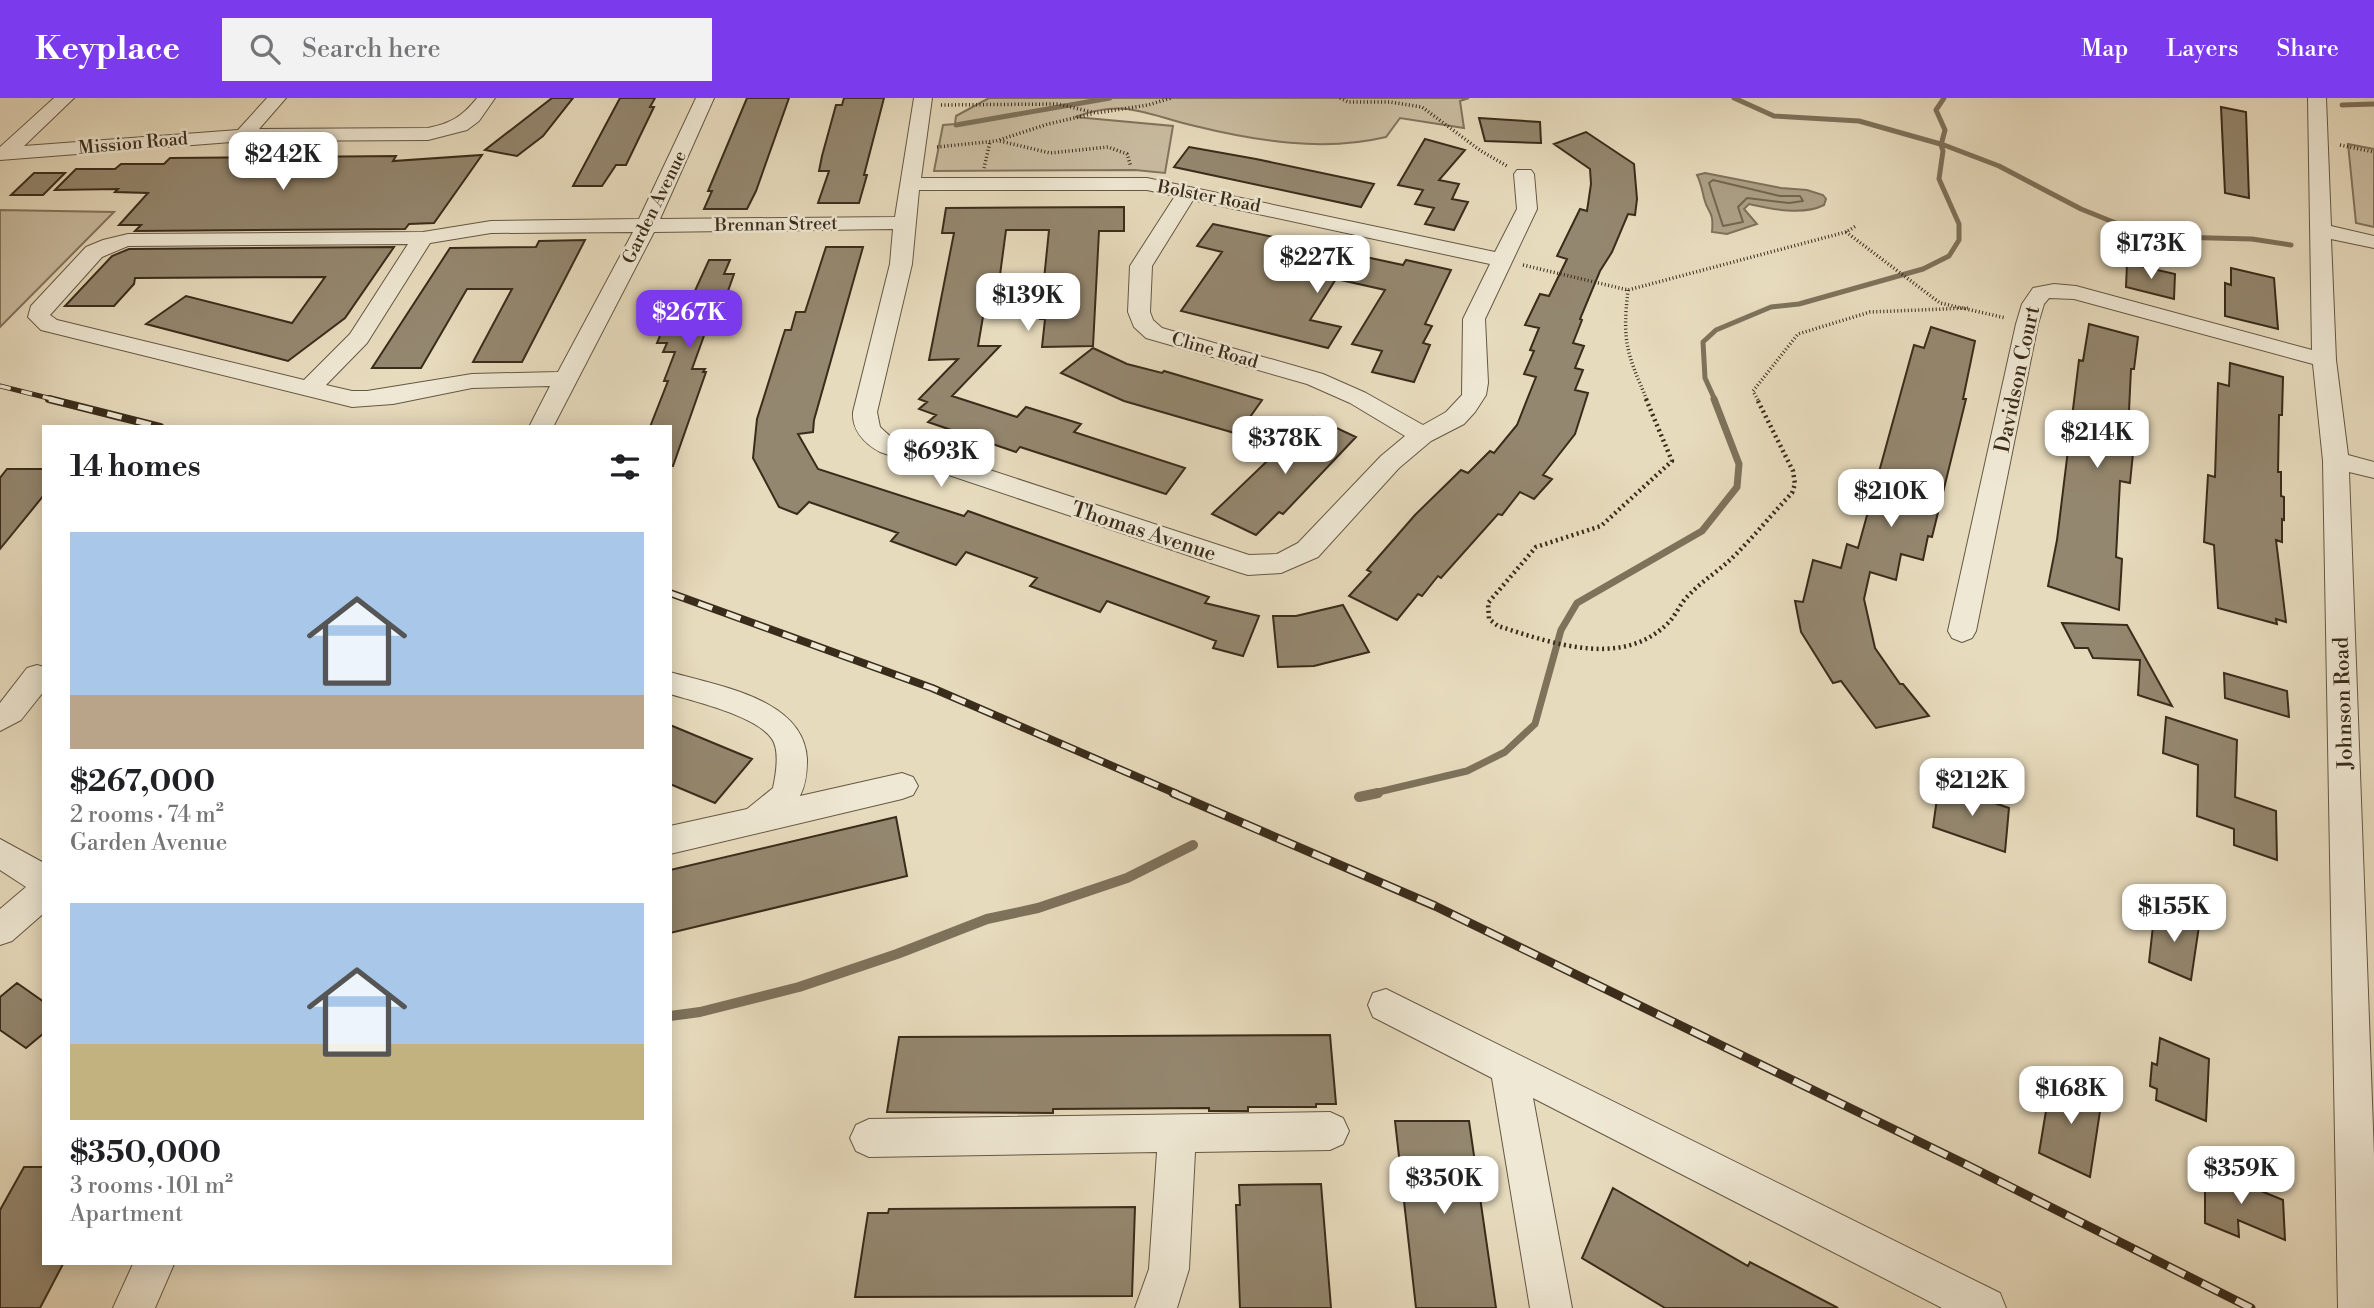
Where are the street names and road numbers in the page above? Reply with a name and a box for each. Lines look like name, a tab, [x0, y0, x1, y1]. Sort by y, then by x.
street label: Mission Road	[77, 127, 190, 160]
street label: Garden Avenue	[617, 147, 692, 268]
street label: Bolster Road	[1154, 175, 1263, 218]
street label: Brennan Street	[713, 212, 838, 237]
street label: Davidson Court	[1990, 303, 2046, 455]
street label: Cline Road	[1169, 327, 1262, 374]
street label: Thomas Avenue	[1068, 496, 1219, 568]
street label: Johnson Road	[2329, 636, 2359, 771]

